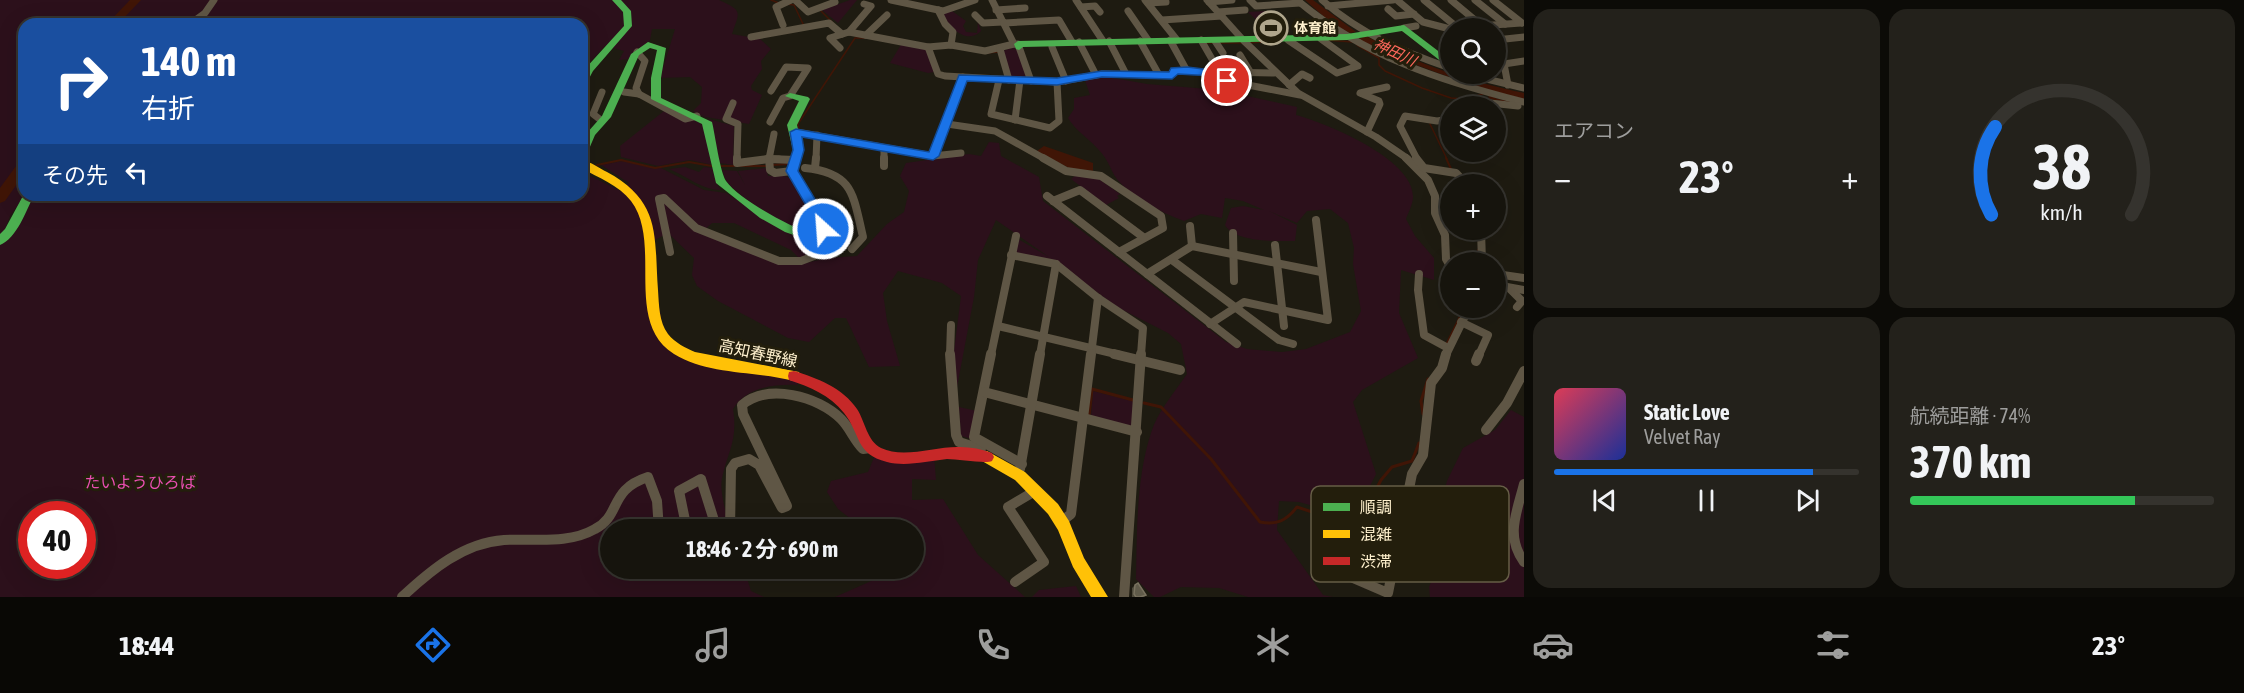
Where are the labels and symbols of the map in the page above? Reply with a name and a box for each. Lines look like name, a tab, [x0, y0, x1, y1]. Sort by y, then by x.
sports icon: 体育館	[1253, 10, 1289, 46]
place label: 体育館	[1294, 20, 1336, 36]
water label: 神田川	[1371, 35, 1421, 70]
pin	[1201, 55, 1252, 106]
position arrow	[791, 197, 855, 261]
street label: 高知春野線	[717, 336, 799, 370]
park label: たいようひろば	[84, 473, 196, 491]
legend	[1311, 486, 1509, 582]
text: 順調	[1360, 498, 1392, 516]
speed limit sign: 40	[18, 501, 96, 579]
text: 混雑	[1360, 525, 1392, 543]
text: 渋滞	[1360, 552, 1392, 570]

